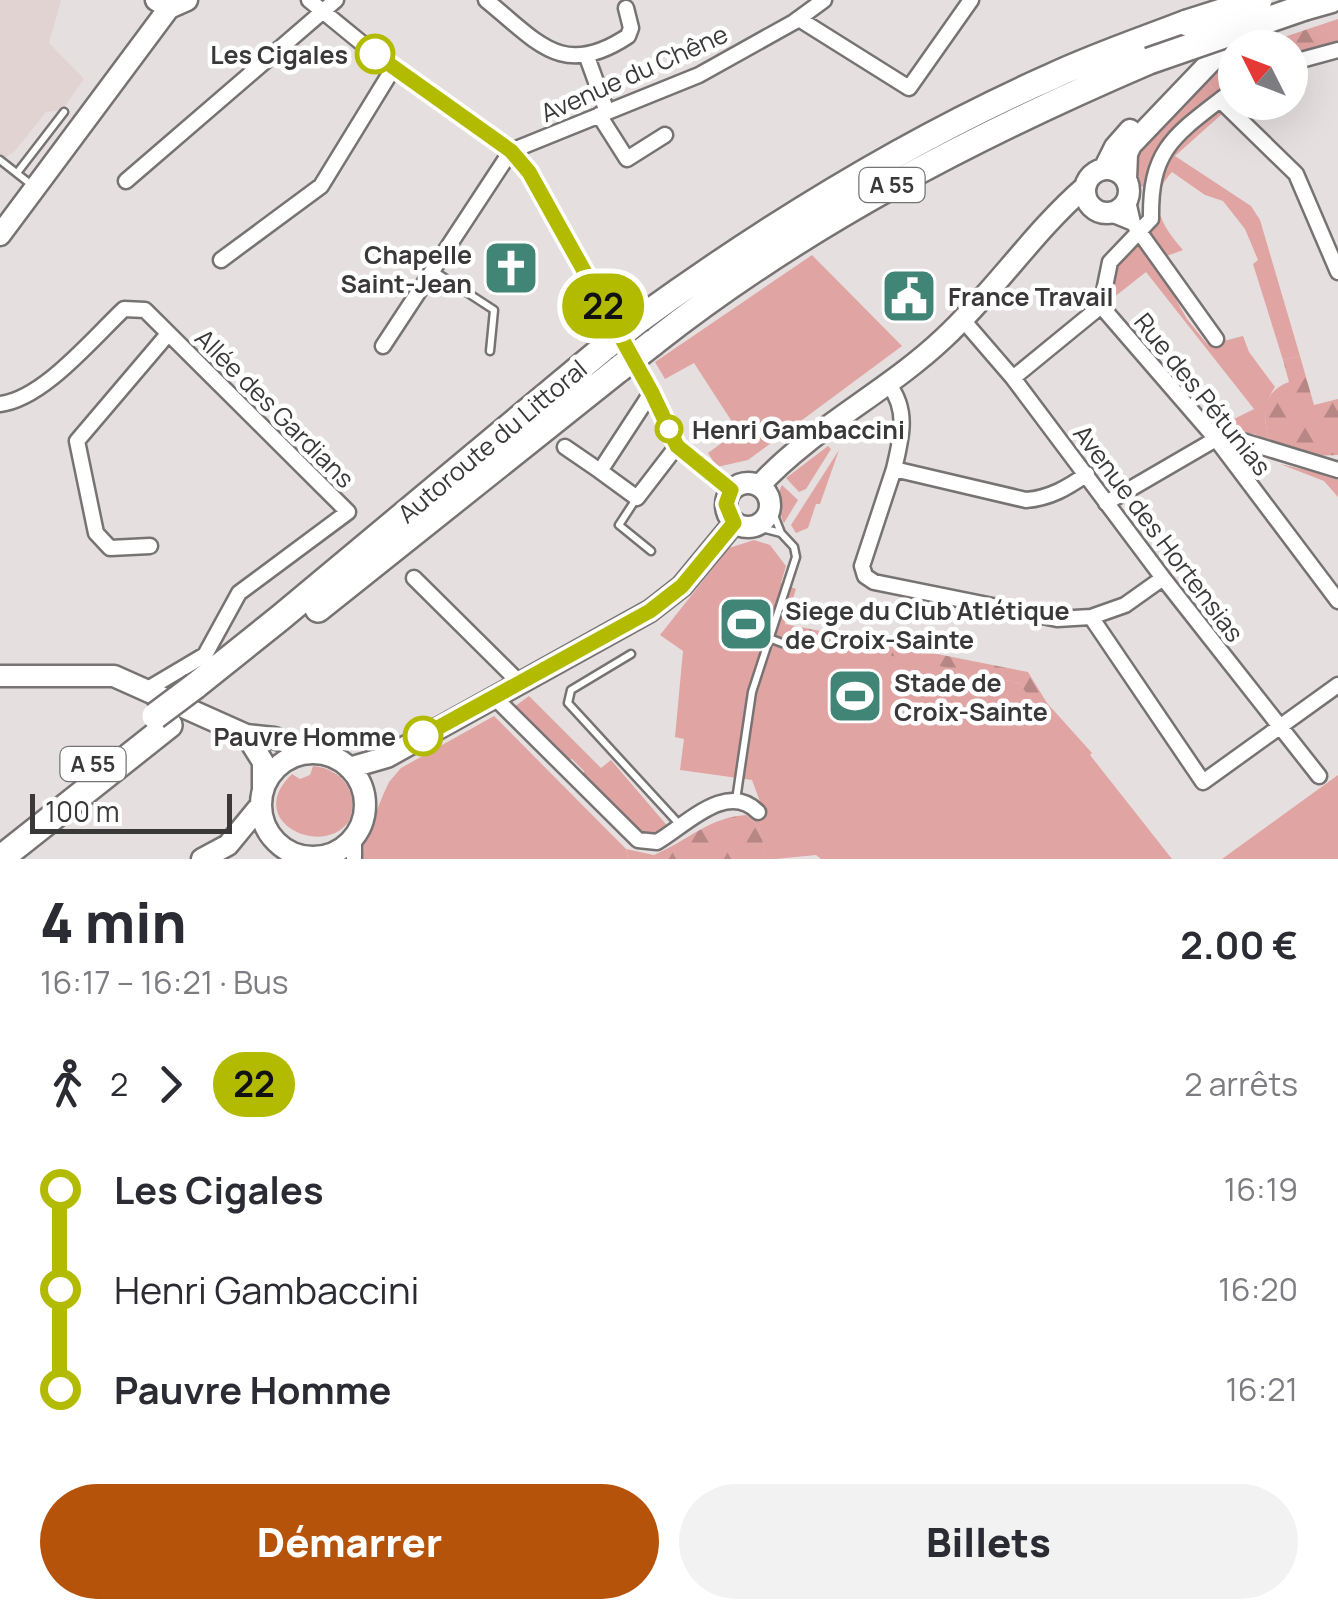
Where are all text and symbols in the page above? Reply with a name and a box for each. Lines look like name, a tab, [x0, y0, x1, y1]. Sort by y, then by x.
street label: Avenue du Chêne	[535, 16, 733, 130]
north arrow	[1218, 30, 1308, 120]
map controls	[1218, 30, 1308, 120]
marker: Les Cigales	[356, 35, 394, 73]
place label: Les Cigales	[210, 37, 348, 72]
road number: A 55	[860, 168, 924, 202]
place label: Chapelle Saint-Jean	[341, 237, 472, 301]
church icon: Chapelle Saint-Jean	[481, 238, 541, 298]
public building icon: France Travail	[879, 266, 939, 326]
line badge: 22	[558, 274, 648, 338]
place label: France Travail	[948, 279, 1114, 314]
text: 22	[582, 282, 624, 330]
street label: Rue des Pétunias	[1126, 305, 1280, 483]
street label: Allée des Gardians	[188, 321, 362, 495]
street label: Autoroute du Littoral	[390, 351, 594, 531]
place label: Henri Gambaccini	[692, 412, 905, 447]
marker: Henri Gambaccini	[656, 416, 682, 442]
street label: Avenue des Hortensias	[1066, 417, 1252, 649]
place label: Siege du Club Atlétique de Croix-Sainte	[785, 593, 1070, 657]
sports icon: Siege du Club Atlétique de Croix-Sainte	[716, 594, 776, 654]
place label: Stade de Croix-Sainte	[894, 665, 1048, 729]
sports icon: Stade de Croix-Sainte	[825, 666, 885, 726]
marker: Pauvre Homme	[404, 717, 442, 755]
place label: Pauvre Homme	[213, 719, 396, 754]
road number: A 55	[61, 747, 126, 781]
scale bar	[30, 789, 232, 834]
text: 100 m	[45, 792, 119, 830]
text: 4 min	[40, 884, 186, 960]
text: 2.00 €	[1180, 918, 1298, 970]
text: 16:17 – 16:21 · Bus	[40, 960, 289, 1004]
icon: walk	[40, 1057, 95, 1112]
icon: forward	[143, 1057, 198, 1112]
text: 22	[233, 1060, 275, 1108]
text: 2	[110, 1062, 128, 1106]
text: 2 arrêts	[1184, 1062, 1298, 1106]
text: Les Cigales	[114, 1163, 323, 1215]
text: 16:19	[1224, 1167, 1298, 1211]
text: Henri Gambaccini	[114, 1263, 419, 1315]
text: 16:20	[1218, 1267, 1298, 1311]
text: Pauvre Homme	[114, 1363, 391, 1415]
text: 16:21	[1225, 1367, 1298, 1411]
button: Démarrer	[40, 1484, 659, 1599]
button: Billets	[679, 1484, 1298, 1599]

